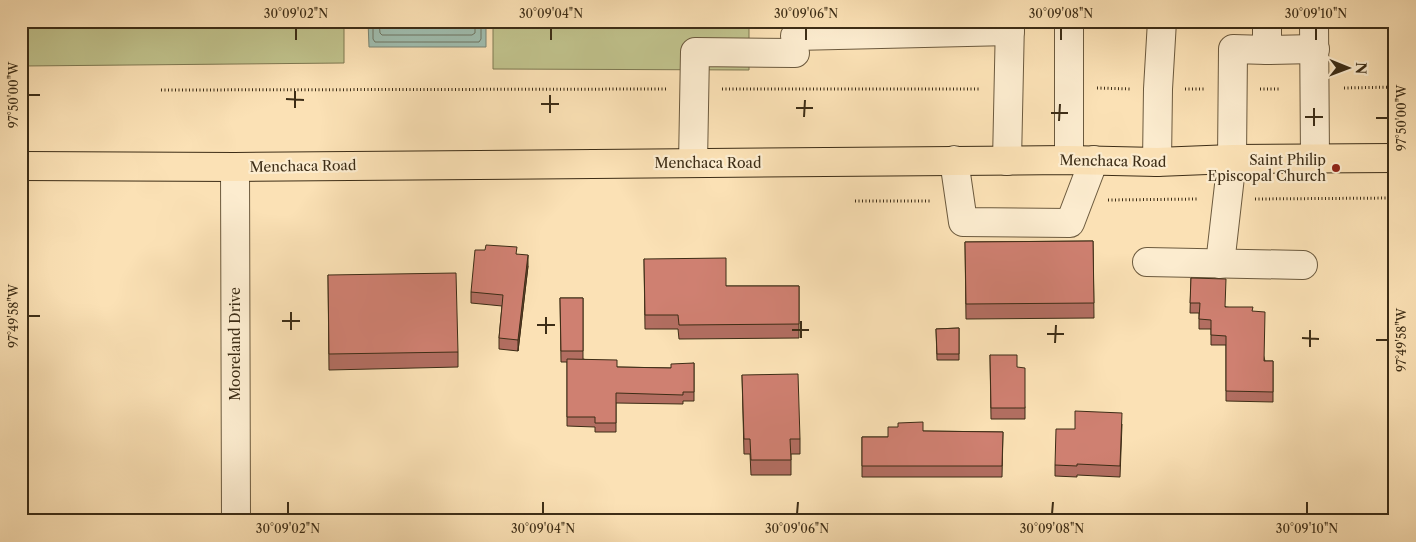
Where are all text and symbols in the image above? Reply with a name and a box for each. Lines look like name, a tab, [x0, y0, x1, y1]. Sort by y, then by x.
text: 30°09'02"N	[264, 6, 328, 21]
text: 30°09'04"N	[519, 6, 583, 21]
text: 30°09'06"N	[774, 6, 838, 21]
text: 30°09'08"N	[1029, 6, 1093, 21]
text: 30°09'10"N	[1285, 6, 1347, 21]
north arrow	[1324, 42, 1374, 92]
text: 97°50'00"W	[6, 61, 21, 128]
text: N	[1352, 62, 1370, 74]
text: 97°50'00"W	[1394, 84, 1409, 151]
street label: Menchaca Road	[1059, 151, 1167, 171]
place label: Saint Philip Episcopal Church	[1208, 151, 1326, 185]
street label: Menchaca Road	[655, 154, 762, 172]
street label: Menchaca Road	[249, 156, 357, 176]
marker: Saint Philip Episcopal Church	[1330, 162, 1342, 174]
text: 97°49'58"W	[6, 283, 21, 348]
street label: Mooreland Drive	[226, 287, 244, 401]
text: 97°49'58"W	[1394, 307, 1409, 372]
text: 30°09'02"N	[256, 521, 320, 536]
text: 30°09'04"N	[511, 521, 575, 536]
text: 30°09'06"N	[765, 521, 829, 536]
text: 30°09'08"N	[1020, 521, 1084, 536]
text: 30°09'10"N	[1276, 521, 1338, 536]

